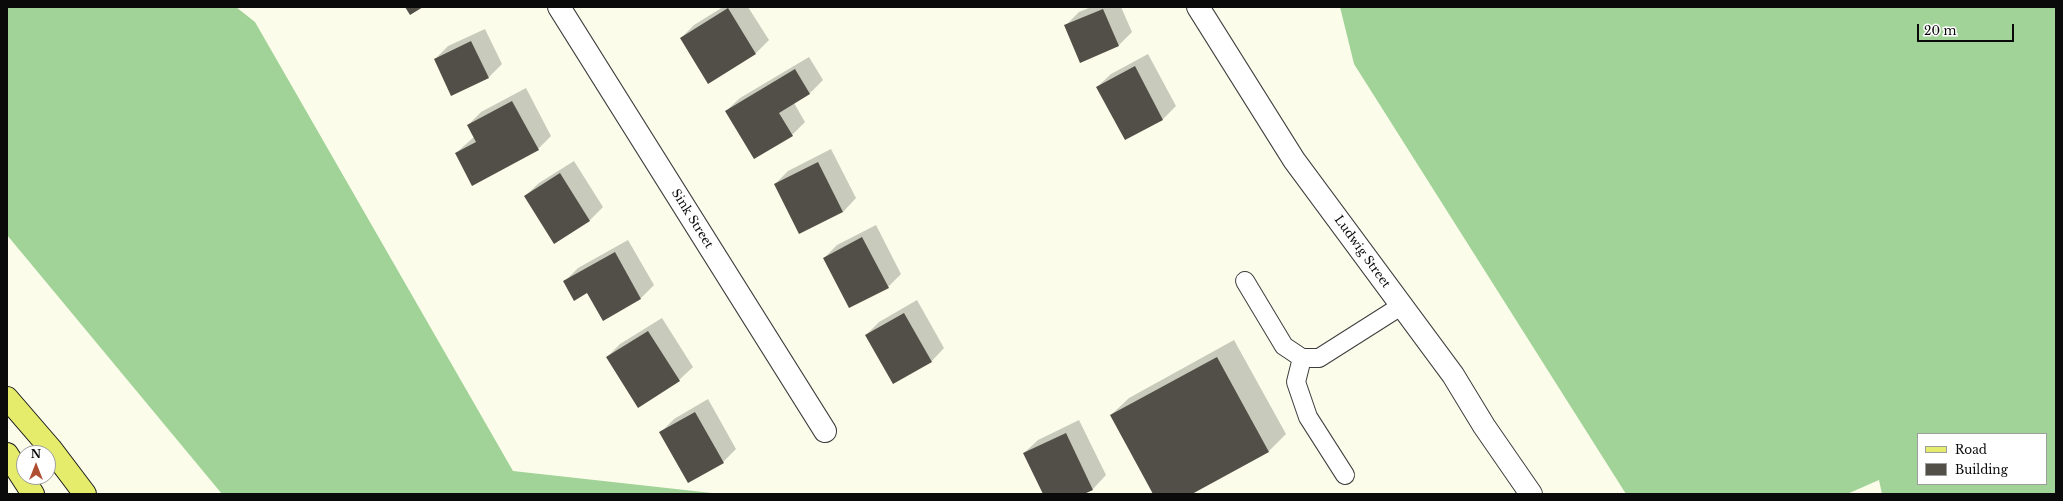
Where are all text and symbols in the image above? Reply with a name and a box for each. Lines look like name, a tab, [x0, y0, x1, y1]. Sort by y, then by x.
scale bar	[1919, 16, 2016, 42]
text: 20 m	[1924, 23, 1956, 38]
street label: Sink Street	[668, 187, 716, 251]
street label: Ludwig Street	[1331, 213, 1393, 291]
legend	[1917, 433, 2047, 485]
text: Road	[1955, 442, 1987, 457]
north arrow	[16, 445, 56, 485]
text: N	[31, 447, 41, 461]
text: Building	[1955, 462, 2008, 477]

